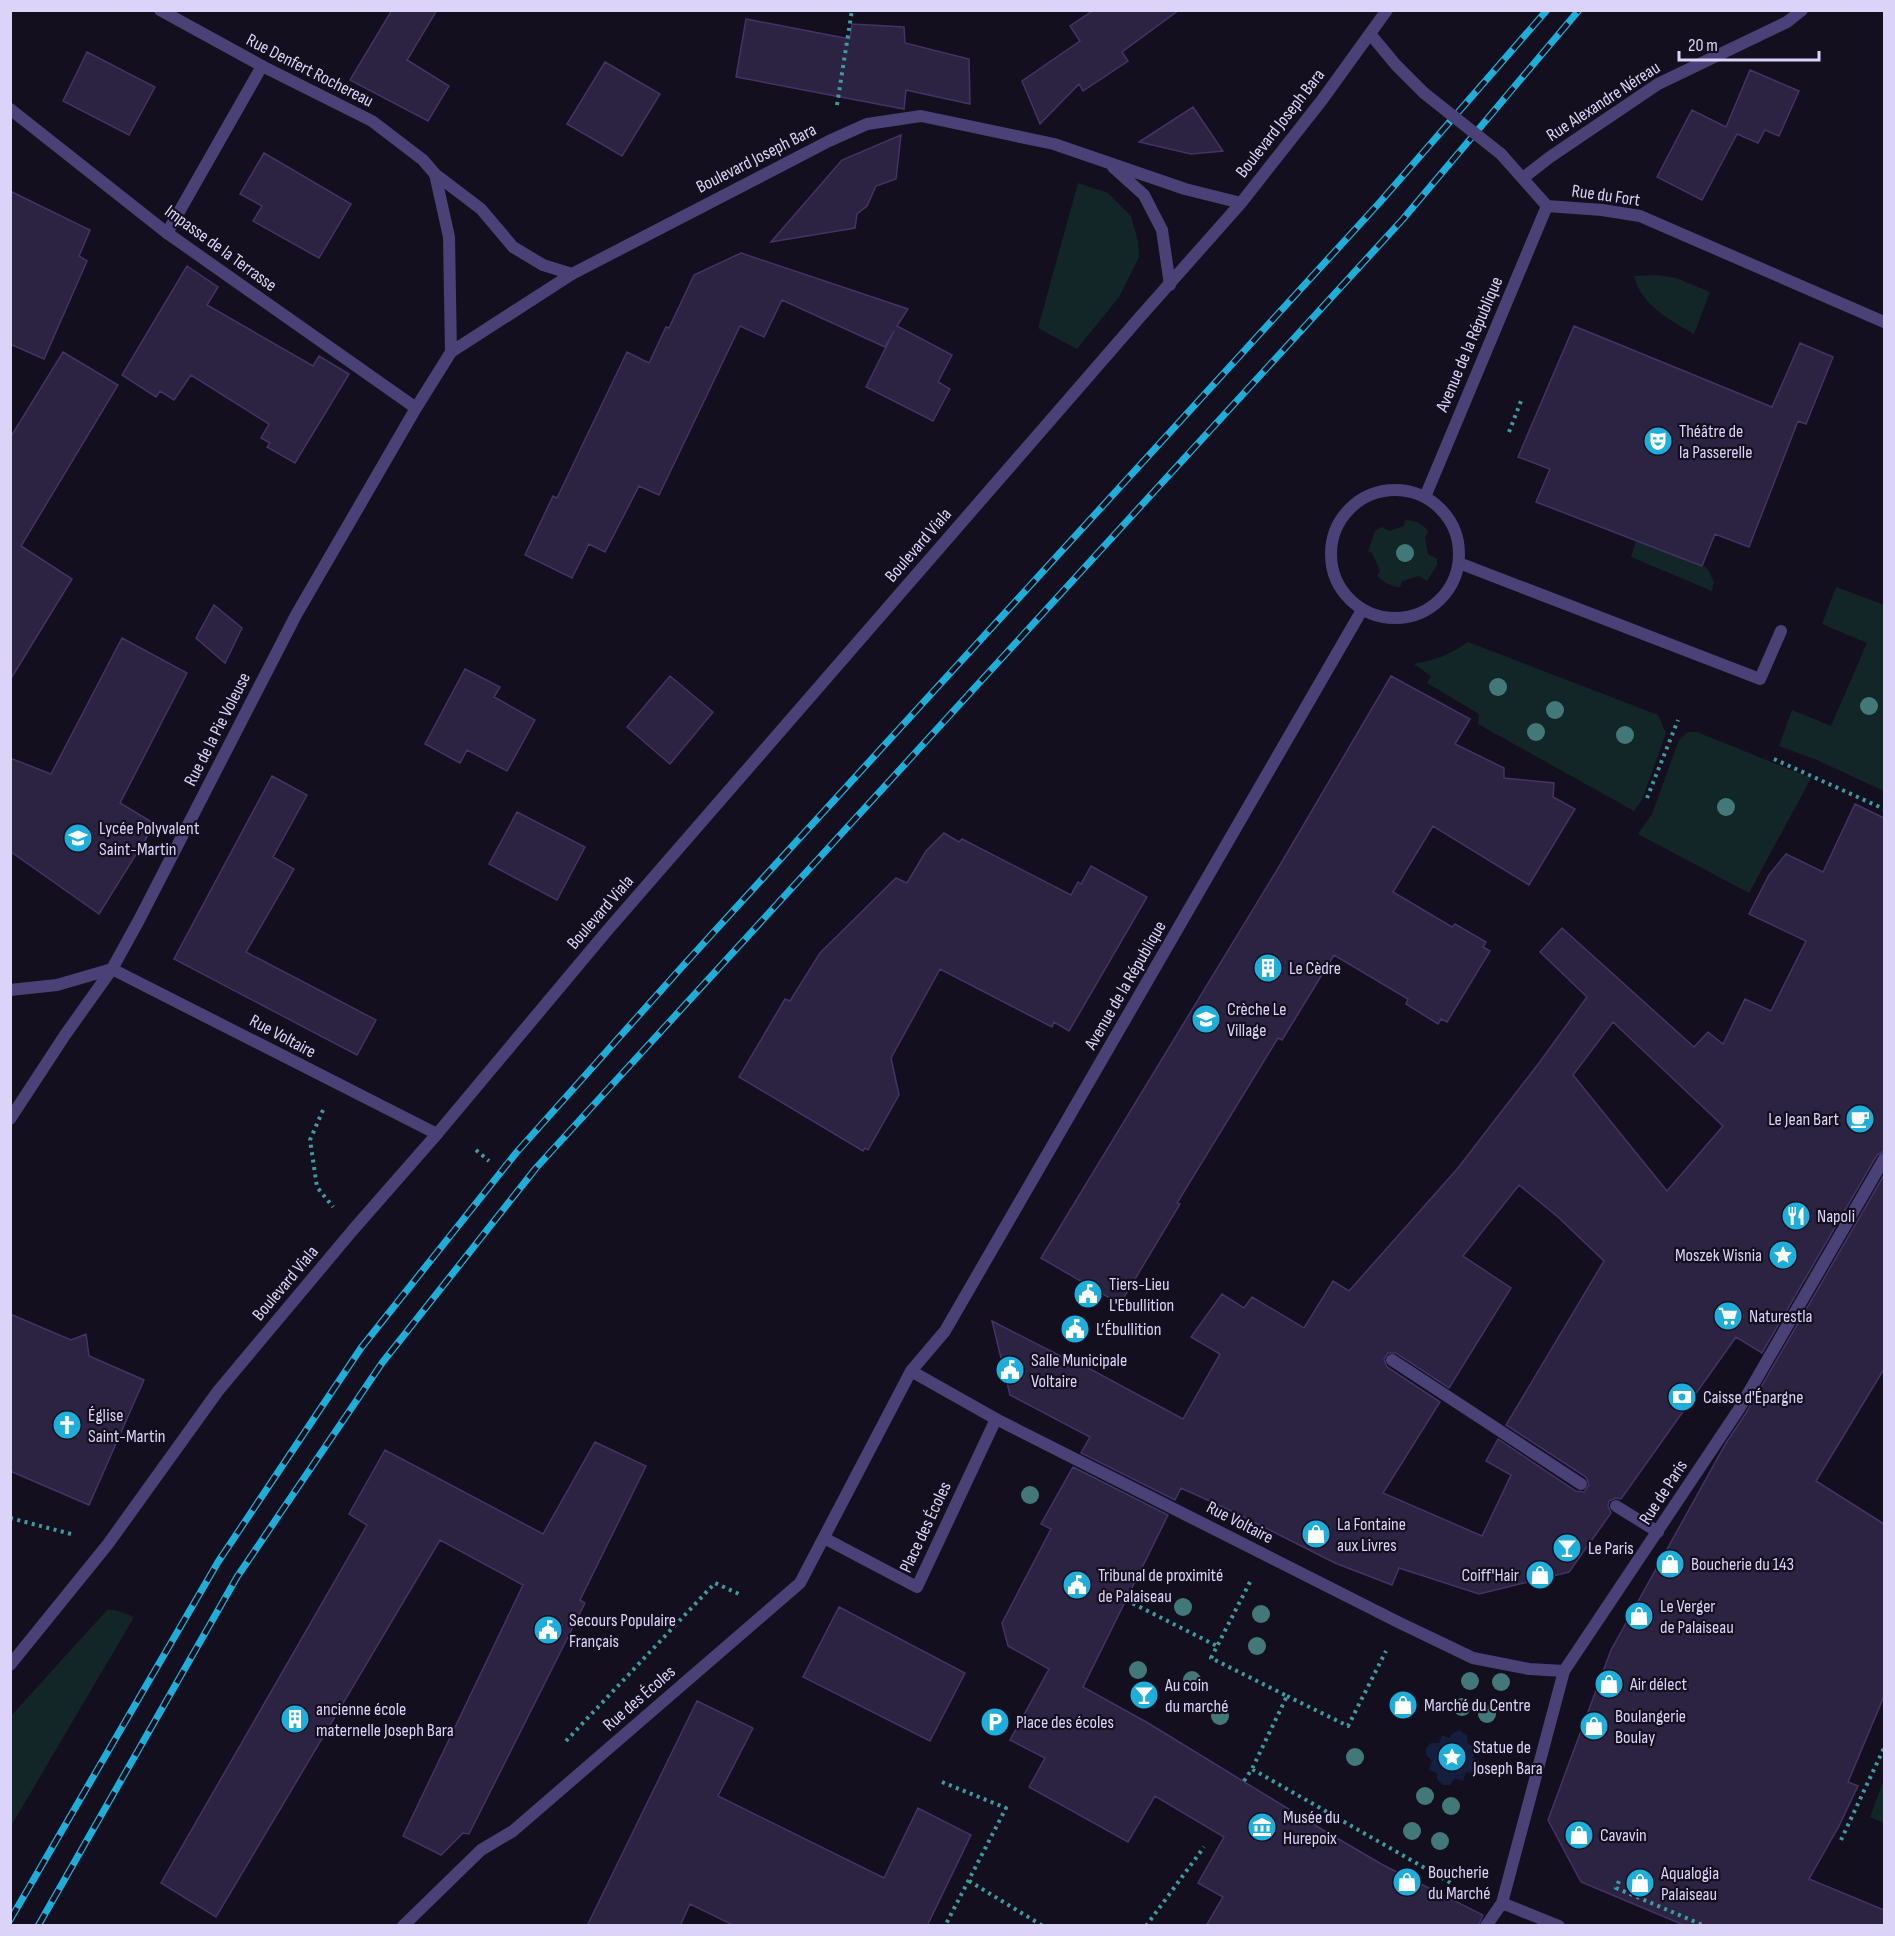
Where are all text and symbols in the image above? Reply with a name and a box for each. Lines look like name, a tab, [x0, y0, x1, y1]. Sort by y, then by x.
scale bar	[1679, 24, 1818, 62]
street label: Rue Denfert Rochereau	[243, 29, 377, 112]
text: 20 m	[1688, 35, 1718, 56]
street label: Rue Alexandre Néreau	[1543, 57, 1664, 146]
street label: Boulevard Joseph Bara	[1231, 65, 1329, 182]
street label: Boulevard Joseph Bara	[693, 119, 820, 198]
street label: Rue du Fort	[1570, 180, 1642, 211]
street label: Impasse de la Terrasse	[161, 201, 281, 296]
street label: Avenue de la République	[1431, 273, 1507, 416]
place label: Théâtre de la Passerelle	[1679, 421, 1752, 463]
theatre icon: Théâtre de la Passerelle	[1642, 425, 1674, 457]
street label: Boulevard Viala	[881, 504, 956, 587]
street label: Rue de la Pie Voleuse	[180, 669, 255, 789]
place label: Lycée Polyvalent Saint-Martin	[99, 818, 200, 860]
school or university icon: Lycée Polyvalent Saint-Martin	[62, 822, 94, 854]
street label: Boulevard Viala	[563, 871, 638, 954]
street label: Avenue de la République	[1080, 917, 1171, 1054]
building icon: Le Cèdre	[1252, 952, 1284, 984]
place label: Le Cèdre	[1289, 958, 1341, 979]
place label: Crèche Le Village	[1227, 999, 1286, 1041]
school or university icon: Crèche Le Village	[1190, 1003, 1222, 1035]
street label: Rue Voltaire	[246, 1010, 320, 1063]
cafe icon: Le Jean Bart	[1844, 1103, 1876, 1135]
place label: Le Jean Bart	[1768, 1109, 1839, 1130]
restaurant icon: Napoli	[1780, 1200, 1812, 1232]
place label: Napoli	[1817, 1206, 1855, 1227]
place icon: Moszek Wisnia	[1767, 1239, 1799, 1271]
street label: Boulevard Viala	[248, 1242, 323, 1325]
place label: Moszek Wisnia	[1675, 1245, 1762, 1266]
place label: Tiers-Lieu L'Ebullition	[1109, 1274, 1174, 1316]
public building icon: Tiers-Lieu L'Ebullition	[1072, 1278, 1104, 1310]
supermarket icon: Naturestla	[1712, 1300, 1744, 1332]
place label: Naturestla	[1749, 1306, 1813, 1327]
public building icon: L’Ébullition	[1059, 1313, 1091, 1345]
place label: L’Ébullition	[1096, 1319, 1162, 1340]
place label: Salle Municipale Voltaire	[1031, 1350, 1127, 1392]
public building icon: Salle Municipale Voltaire	[994, 1354, 1026, 1386]
bank icon: Caisse d'Épargne	[1666, 1381, 1698, 1413]
place label: Caisse d'Épargne	[1703, 1387, 1803, 1408]
place label: Église Saint-Martin	[88, 1405, 165, 1447]
church icon: Église Saint-Martin	[51, 1409, 83, 1441]
street label: Rue de Paris	[1635, 1456, 1692, 1529]
street label: Place des Écoles	[895, 1478, 956, 1576]
street label: Rue Voltaire	[1203, 1497, 1277, 1548]
place label: La Fontaine aux Livres	[1337, 1514, 1406, 1556]
shop icon: La Fontaine aux Livres	[1300, 1518, 1332, 1550]
bar icon: Le Paris	[1551, 1532, 1583, 1564]
place label: Le Paris	[1588, 1538, 1634, 1559]
shop icon: Boucherie du 143	[1654, 1548, 1686, 1580]
place label: Boucherie du 143	[1691, 1554, 1794, 1575]
shop icon: Coiff'Hair	[1524, 1559, 1556, 1591]
place label: Tribunal de proximité de Palaiseau	[1098, 1565, 1223, 1607]
place label: Coiff'Hair	[1461, 1565, 1519, 1586]
public building icon: Tribunal de proximité de Palaiseau	[1061, 1569, 1093, 1601]
place label: Le Verger de Palaiseau	[1660, 1596, 1734, 1638]
shop icon: Le Verger de Palaiseau	[1623, 1600, 1655, 1632]
place label: Secours Populaire Français	[569, 1610, 676, 1652]
public building icon: Secours Populaire Français	[532, 1614, 564, 1646]
street label: Rue des Écoles	[599, 1661, 680, 1735]
shop icon: Air délect	[1593, 1668, 1625, 1700]
place label: Air délect	[1629, 1674, 1687, 1695]
place label: Au coin du marché	[1164, 1675, 1228, 1717]
bar icon: Au coin du marché	[1128, 1679, 1160, 1711]
shop icon: Marché du Centre	[1387, 1689, 1419, 1721]
place label: Marché du Centre	[1424, 1695, 1531, 1716]
place label: ancienne école maternelle Joseph Bara	[316, 1699, 454, 1741]
building icon: ancienne école maternelle Joseph Bara	[279, 1703, 311, 1735]
parking icon: Place des écoles	[979, 1706, 1011, 1738]
place label: Boulangerie Boulay	[1615, 1706, 1686, 1748]
shop icon: Boulangerie Boulay	[1578, 1710, 1610, 1742]
place label: Place des écoles	[1016, 1712, 1114, 1733]
place label: Statue de Joseph Bara	[1472, 1737, 1543, 1779]
place icon: Statue de Joseph Bara	[1436, 1741, 1468, 1773]
place label: Musée du Hurepoix	[1283, 1807, 1340, 1849]
museum icon: Musée du Hurepoix	[1246, 1811, 1278, 1843]
shop icon: Cavavin	[1563, 1819, 1595, 1851]
place label: Cavavin	[1600, 1825, 1647, 1846]
place label: Boucherie du Marché	[1428, 1862, 1491, 1904]
place label: Aqualogia Palaiseau	[1660, 1863, 1719, 1905]
shop icon: Boucherie du Marché	[1391, 1866, 1423, 1898]
shop icon: Aqualogia Palaiseau	[1624, 1867, 1656, 1899]

